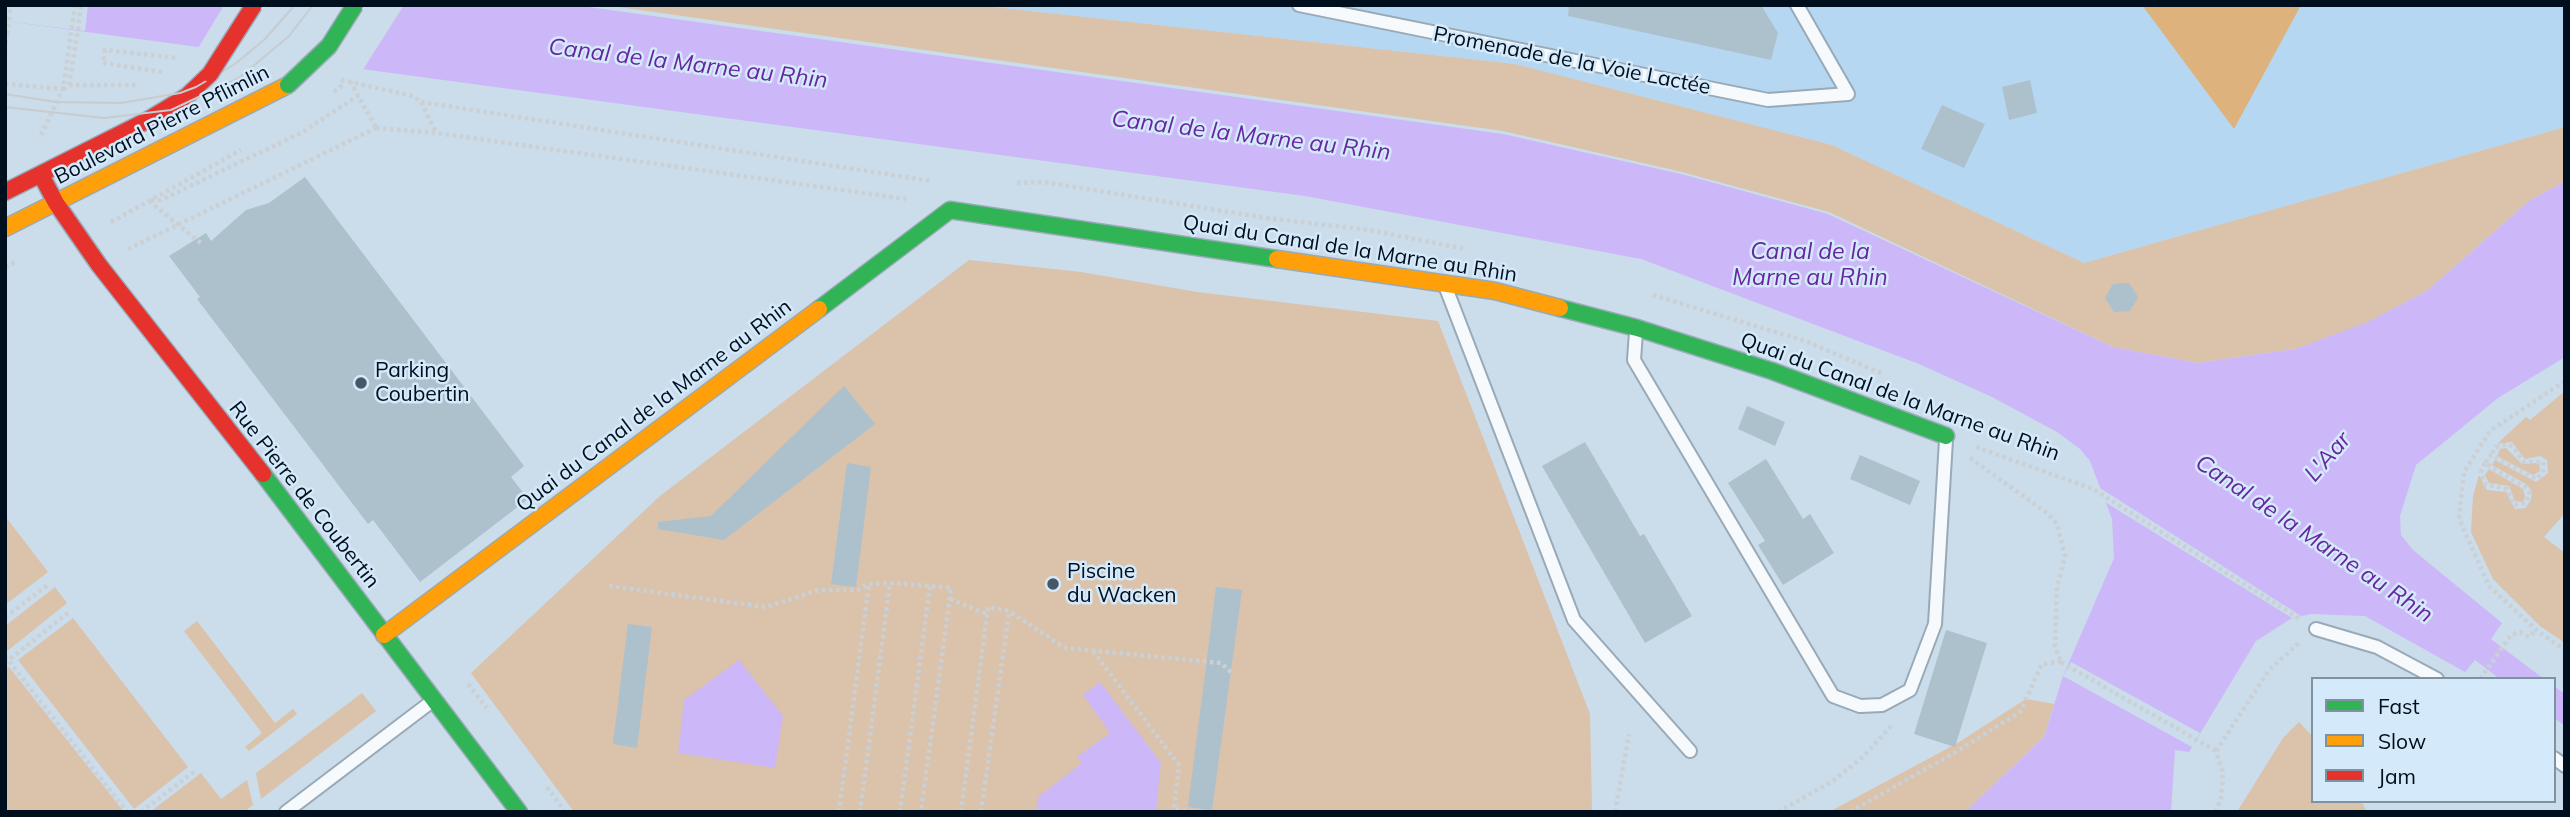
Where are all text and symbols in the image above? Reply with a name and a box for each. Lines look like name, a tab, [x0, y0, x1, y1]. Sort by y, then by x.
street label: Promenade de la Voie Lactée	[1431, 22, 1713, 100]
water label: Canal de la Marne au Rhin	[547, 33, 829, 95]
street label: Boulevard Pierre Pflimlin	[51, 60, 273, 190]
water label: Canal de la Marne au Rhin	[1110, 105, 1392, 167]
street label: Quai du Canal de la Marne au Rhin	[1181, 210, 1519, 288]
water label: Canal de la Marne au Rhin	[1732, 238, 1888, 292]
street label: Quai du Canal de la Marne au Rhin	[511, 294, 797, 518]
street label: Quai du Canal de la Marne au Rhin	[1737, 327, 2063, 467]
place label: Parking Coubertin	[375, 358, 470, 408]
marker: Parking Coubertin	[353, 375, 369, 391]
street label: Rue Pierre de Coubertin	[223, 397, 385, 593]
water label: L'Aar	[2299, 427, 2357, 487]
water label: Canal de la Marne au Rhin	[2190, 449, 2438, 629]
place label: Piscine du Wacken	[1067, 559, 1177, 609]
marker: Piscine du Wacken	[1045, 576, 1061, 592]
legend	[2311, 677, 2556, 803]
text: Fast	[2378, 693, 2420, 719]
text: Slow	[2378, 728, 2426, 754]
text: Jam	[2378, 763, 2416, 789]

